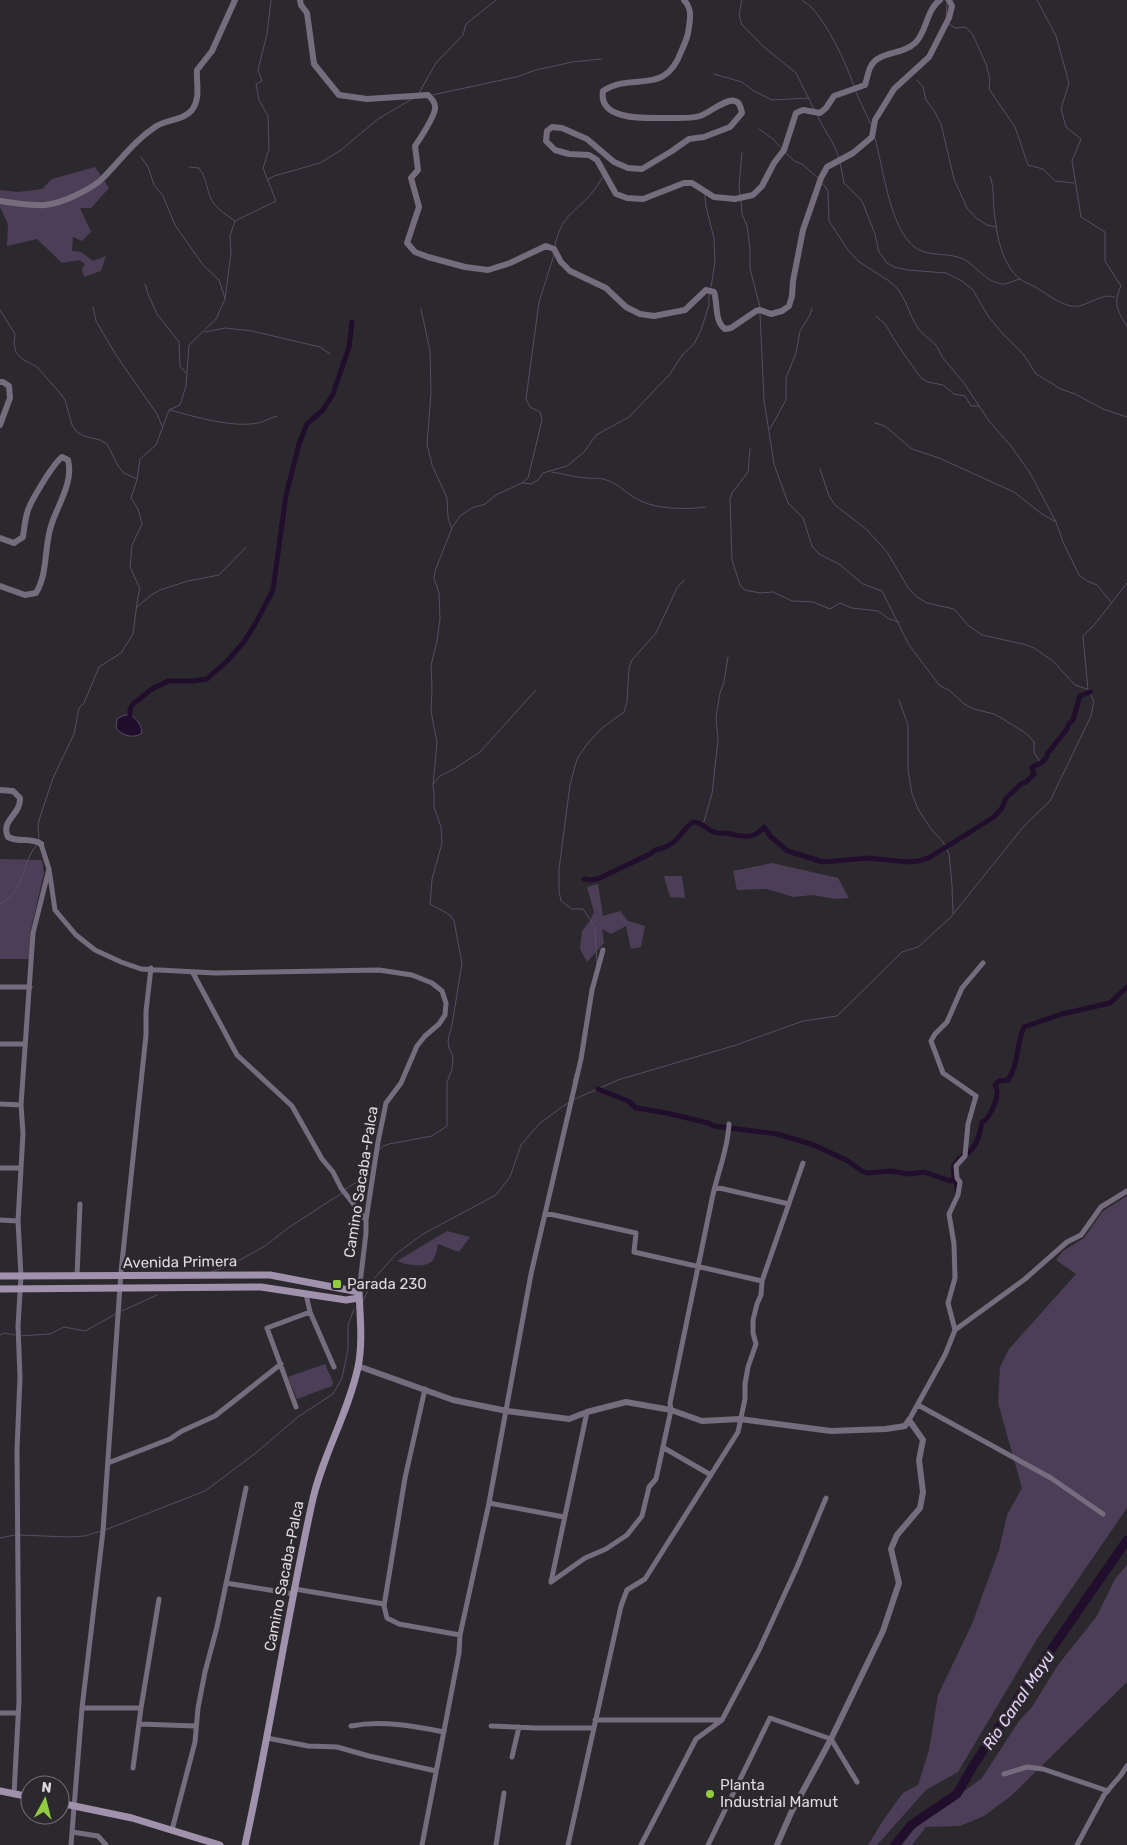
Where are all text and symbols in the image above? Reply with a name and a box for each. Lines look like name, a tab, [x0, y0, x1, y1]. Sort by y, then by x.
street label: Camino Sacaba-Palca	[340, 1105, 382, 1259]
street label: Avenida Primera	[123, 1252, 237, 1272]
place label: Parada 230	[347, 1275, 427, 1293]
marker: Parada 230	[331, 1278, 343, 1290]
street label: Camino Sacaba-Palca	[261, 1499, 307, 1653]
water label: Rio Canal Mayu	[978, 1647, 1059, 1753]
north arrow	[20, 1775, 70, 1825]
place label: Planta Industrial Mamut	[720, 1776, 838, 1811]
text: N	[40, 1779, 53, 1797]
marker: Planta Industrial Mamut	[704, 1788, 716, 1800]

